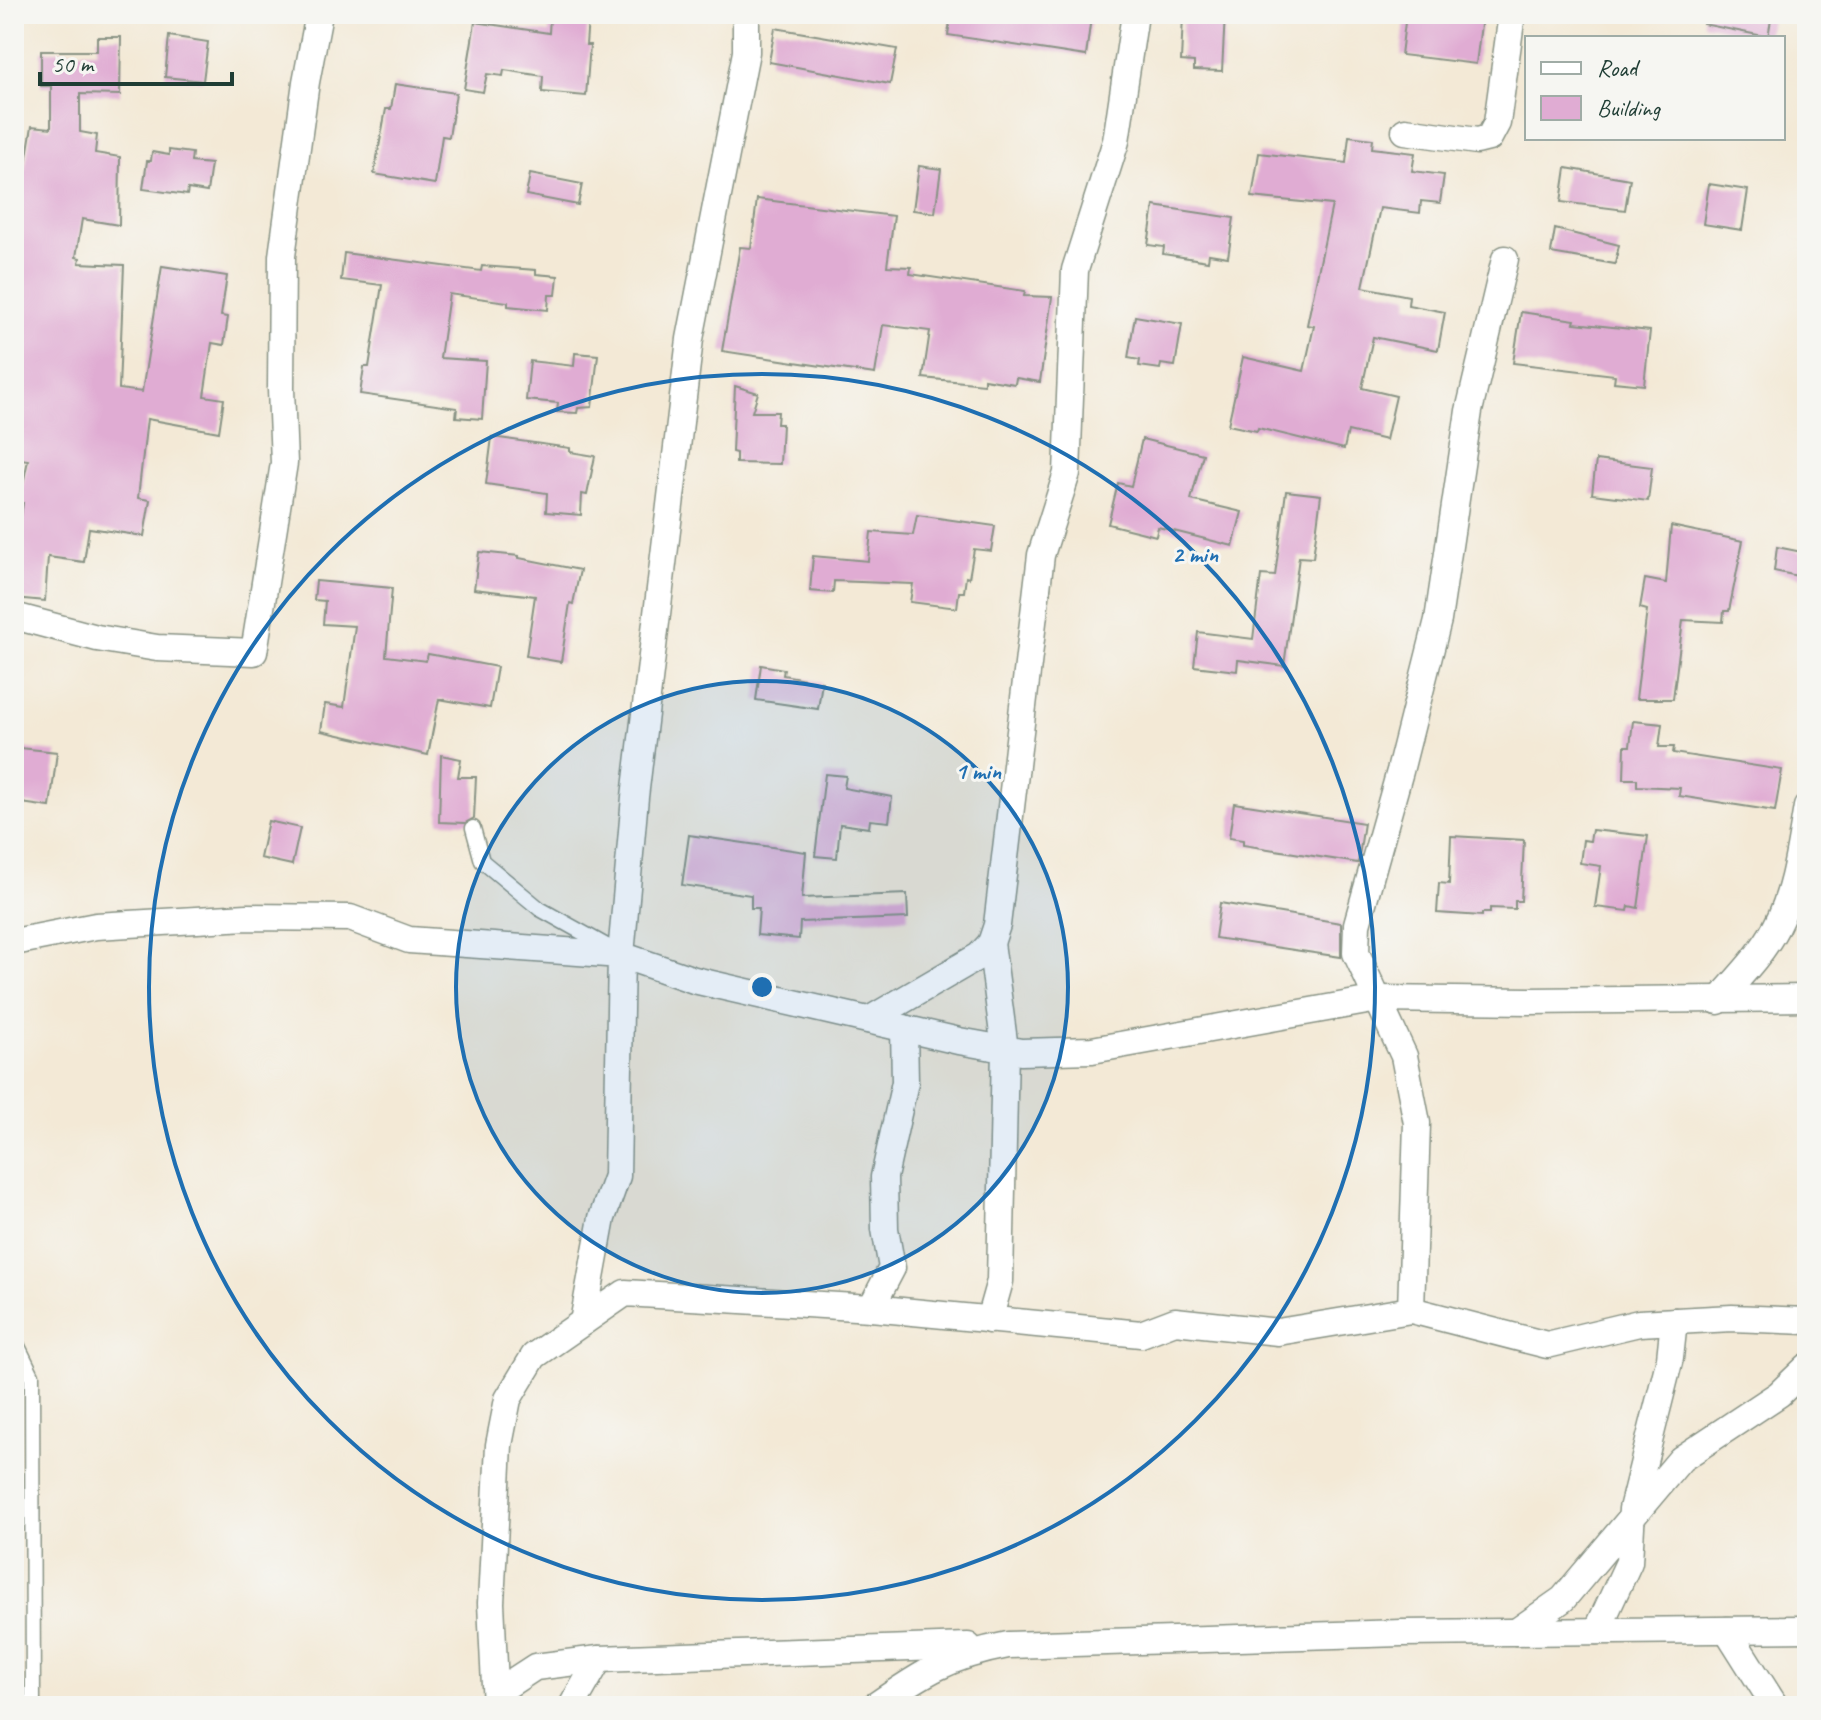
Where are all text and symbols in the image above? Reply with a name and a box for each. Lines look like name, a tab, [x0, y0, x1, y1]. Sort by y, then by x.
scale bar	[40, 36, 232, 86]
legend	[1525, 36, 1785, 140]
text: 50 m	[52, 49, 95, 79]
text: Road	[1597, 53, 1641, 83]
text: Building	[1597, 93, 1662, 123]
text: 2 min	[1172, 539, 1219, 569]
text: 1 min	[955, 756, 1002, 786]
centre of rings	[748, 973, 776, 1001]

